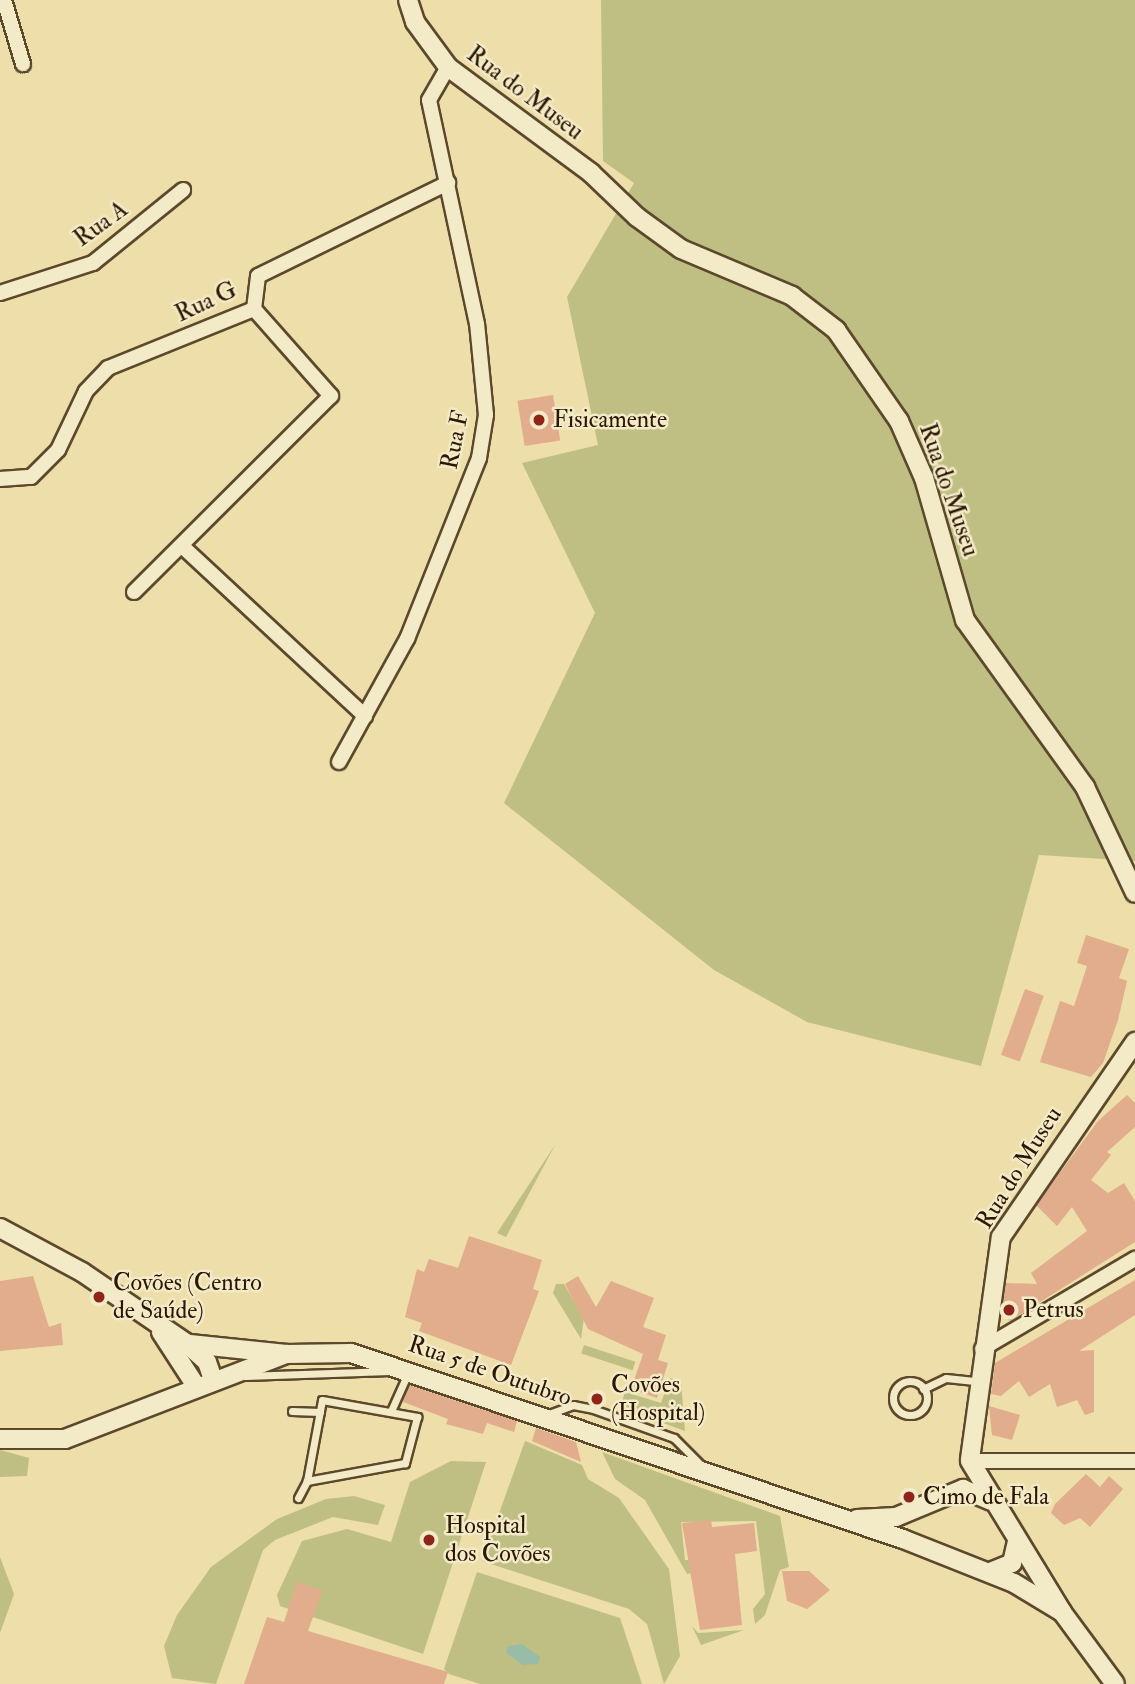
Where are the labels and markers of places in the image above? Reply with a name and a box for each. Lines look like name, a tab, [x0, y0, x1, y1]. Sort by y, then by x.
place label: Fisicamente	[553, 406, 667, 434]
marker: Fisicamente	[531, 412, 547, 428]
place label: Covões (Centro de Saúde)	[113, 1269, 262, 1325]
marker: Covões (Centro de Saúde)	[91, 1289, 107, 1305]
place label: Petrus	[1023, 1296, 1084, 1324]
marker: Petrus	[1001, 1302, 1017, 1318]
place label: Covões (Hospital)	[611, 1371, 705, 1427]
marker: Covões (Hospital)	[589, 1391, 605, 1407]
place label: Cimo de Fala	[923, 1483, 1049, 1511]
marker: Cimo de Fala	[901, 1489, 917, 1505]
place label: Hospital dos Covões	[445, 1512, 551, 1568]
marker: Hospital dos Covões	[419, 1530, 439, 1550]

